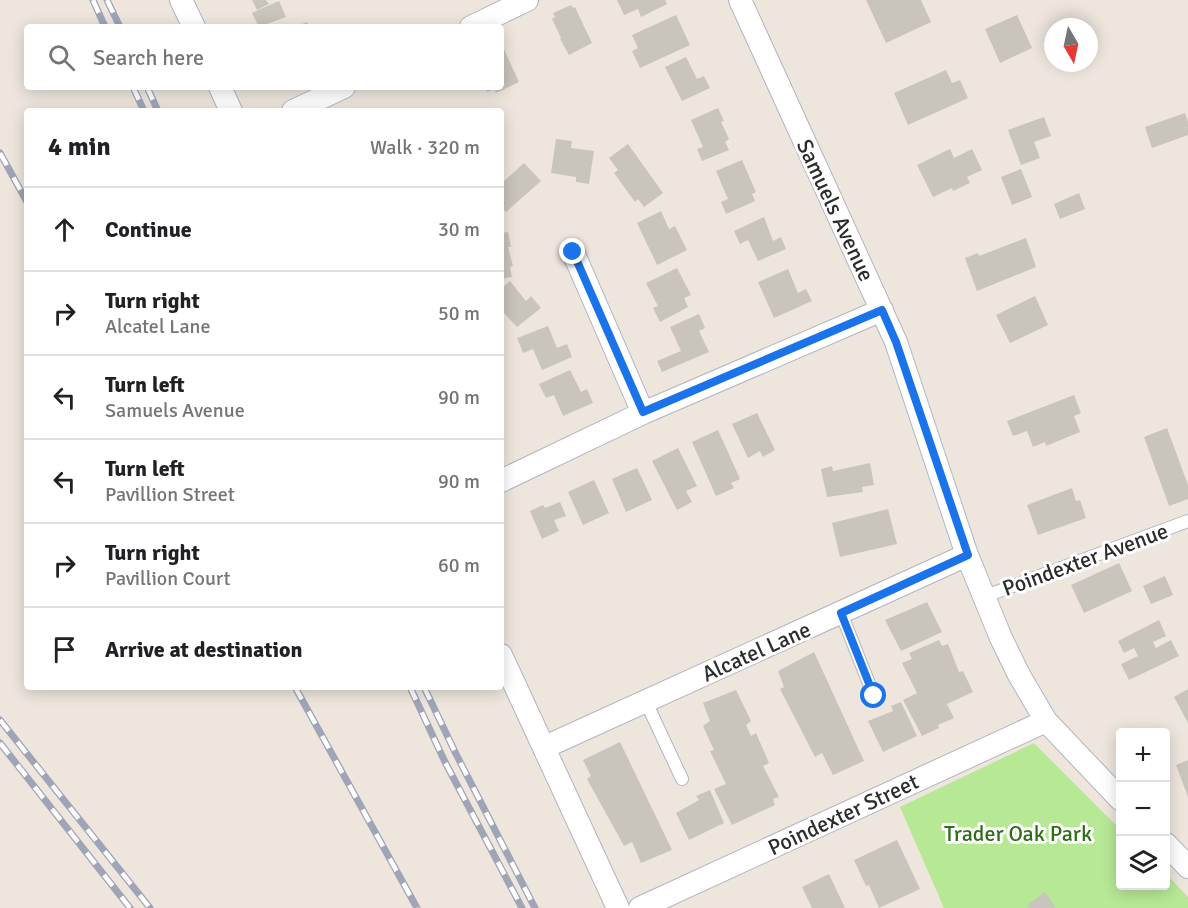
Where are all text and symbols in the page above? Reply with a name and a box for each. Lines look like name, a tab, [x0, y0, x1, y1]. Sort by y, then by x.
north arrow	[1044, 18, 1098, 72]
search box	[24, 24, 504, 90]
icon: search	[45, 41, 78, 74]
text: Search here	[93, 44, 204, 71]
text: 4 min	[48, 131, 111, 163]
text: Walk · 320 m	[370, 135, 480, 160]
street label: Samuels Avenue	[791, 135, 880, 286]
icon: ahead	[48, 213, 81, 246]
text: Continue	[105, 216, 192, 243]
text: 30 m	[438, 217, 480, 242]
route end	[559, 238, 585, 264]
text: Turn right	[105, 287, 200, 314]
icon: right	[48, 297, 81, 330]
text: 50 m	[438, 301, 480, 326]
text: Alcatel Lane	[105, 314, 210, 339]
text: Turn left	[105, 371, 185, 398]
icon: left	[48, 381, 81, 414]
text: 90 m	[438, 385, 480, 410]
text: Samuels Avenue	[105, 398, 245, 423]
text: Turn left	[105, 455, 185, 482]
icon: left	[48, 465, 81, 498]
text: 90 m	[438, 469, 480, 494]
text: Pavillion Street	[105, 482, 235, 507]
street label: Poindexter Avenue	[999, 517, 1172, 602]
text: Turn right	[105, 539, 200, 566]
icon: right	[48, 549, 81, 582]
text: 60 m	[438, 553, 480, 578]
text: Pavillion Court	[105, 566, 231, 591]
street label: Alcatel Lane	[698, 616, 815, 687]
icon: arrive	[48, 633, 81, 666]
text: Arrive at destination	[105, 636, 302, 663]
route start	[860, 682, 886, 708]
map controls	[1116, 728, 1170, 890]
button: +	[1116, 728, 1170, 782]
street label: Poindexter Street	[764, 768, 923, 861]
button: −	[1116, 782, 1170, 836]
park label: Trader Oak Park	[944, 820, 1092, 847]
button: layers	[1116, 836, 1170, 890]

